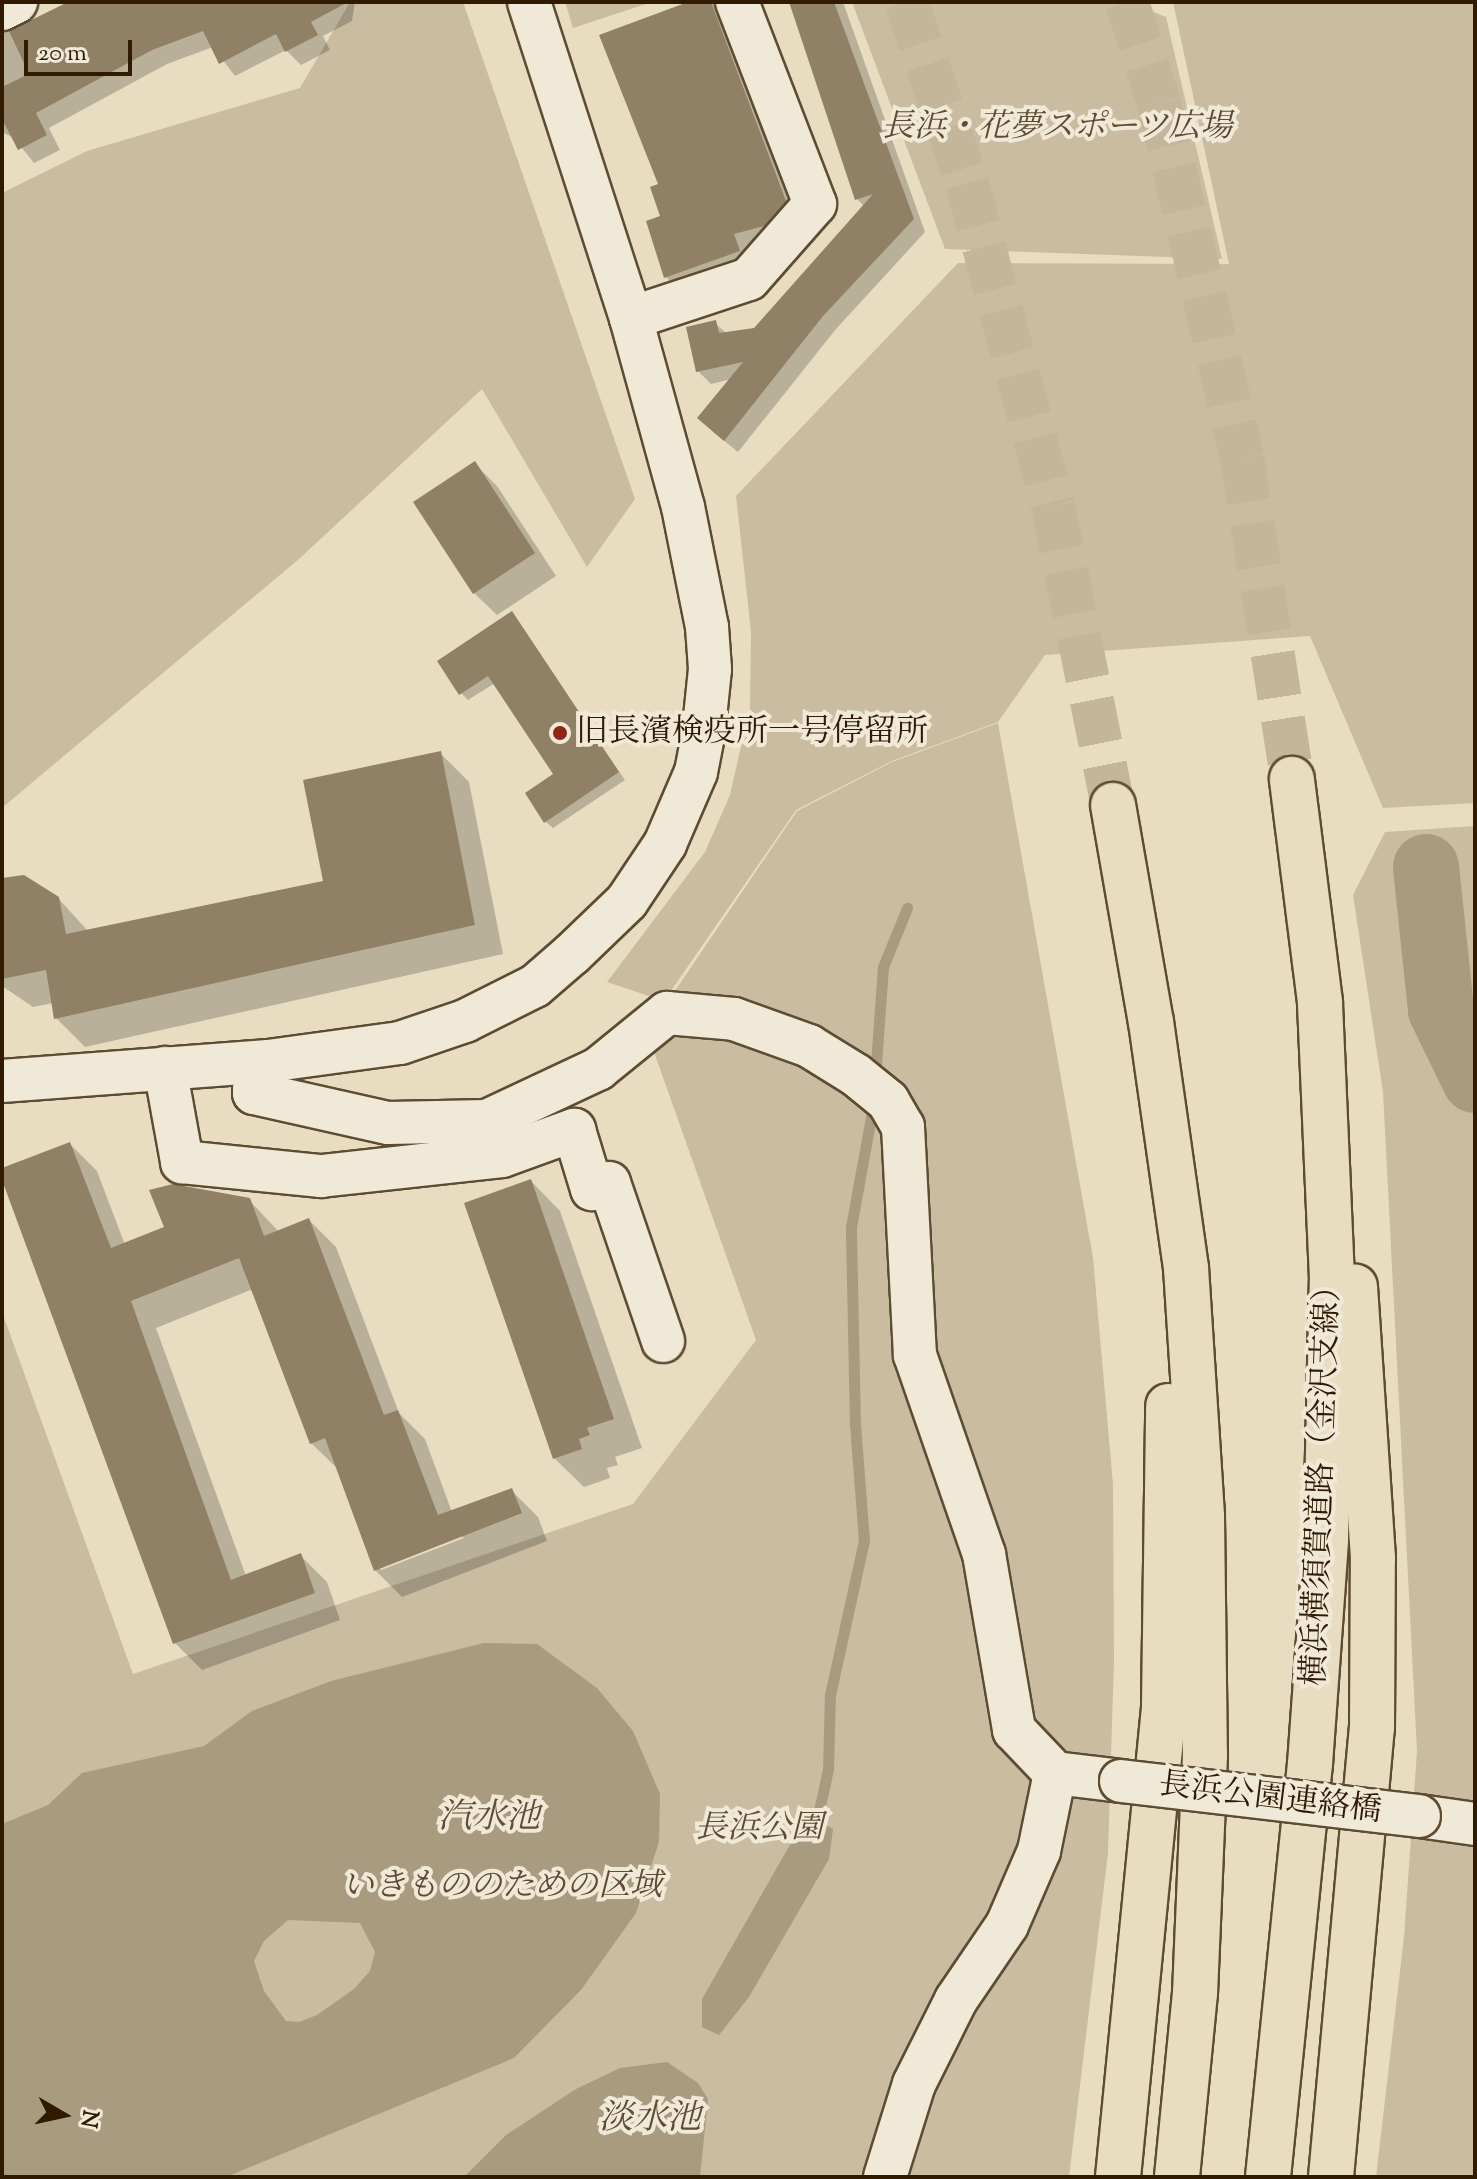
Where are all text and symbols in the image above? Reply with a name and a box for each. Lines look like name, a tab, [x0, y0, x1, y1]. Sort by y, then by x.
scale bar	[28, 24, 136, 74]
text: 20 m	[38, 37, 87, 71]
park label: 長浜・花夢スポーツ広場	[881, 109, 1233, 147]
place label: 旧長濱検疫所一号停留所	[576, 714, 928, 752]
marker: 旧長濱検疫所一号停留所	[551, 724, 569, 742]
street label: 横浜横須賀道路（金沢支線）	[1297, 1269, 1349, 1687]
street label: 長浜公園連絡橋	[1156, 1766, 1384, 1832]
water label: 汽水池	[438, 1799, 540, 1839]
park label: 長浜公園	[695, 1810, 823, 1848]
park label: いきもののための区域	[342, 1868, 662, 1906]
north arrow	[24, 2075, 104, 2155]
water label: 淡水池	[599, 2100, 701, 2140]
text: N	[71, 2108, 105, 2130]

